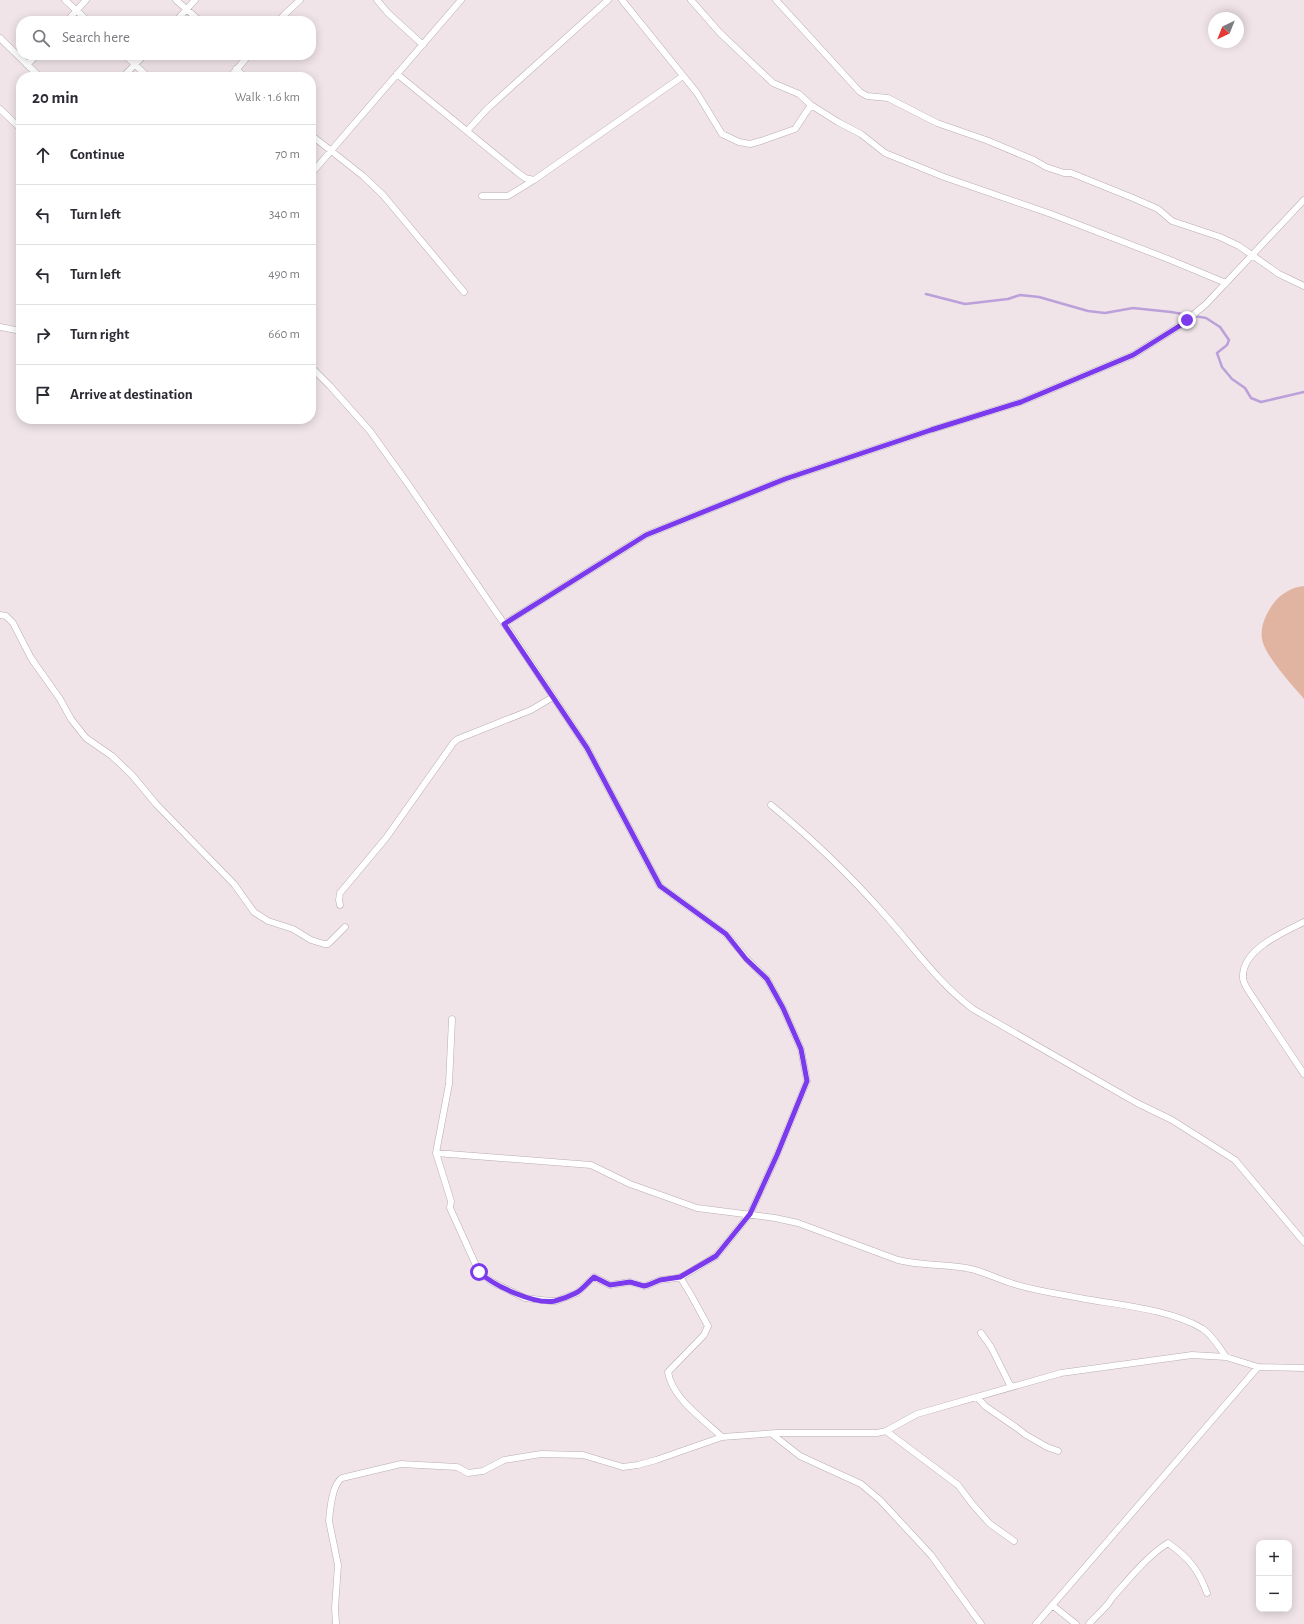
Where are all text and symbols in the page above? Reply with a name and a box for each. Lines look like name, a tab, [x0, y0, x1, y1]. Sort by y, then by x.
north arrow	[1208, 12, 1244, 48]
search box	[16, 16, 316, 60]
icon: search	[30, 27, 52, 49]
text: Search here	[62, 30, 130, 45]
text: 20 min	[32, 89, 79, 106]
text: Walk · 1.6 km	[235, 91, 300, 104]
icon: ahead	[32, 144, 54, 166]
text: Continue	[70, 147, 125, 162]
text: 70 m	[275, 148, 300, 161]
icon: left	[32, 204, 54, 226]
text: Turn left	[70, 207, 121, 222]
text: 340 m	[269, 208, 300, 221]
icon: left	[32, 264, 54, 286]
text: Turn left	[70, 267, 121, 282]
text: 490 m	[268, 268, 300, 281]
route end	[1178, 311, 1196, 329]
icon: right	[32, 324, 54, 346]
text: Turn right	[70, 327, 129, 342]
text: 660 m	[268, 328, 300, 341]
icon: arrive	[32, 384, 54, 406]
text: Arrive at destination	[70, 387, 193, 402]
route start	[470, 1263, 488, 1281]
map controls	[1256, 1540, 1292, 1612]
button: +	[1256, 1540, 1292, 1576]
button: −	[1256, 1576, 1292, 1612]

